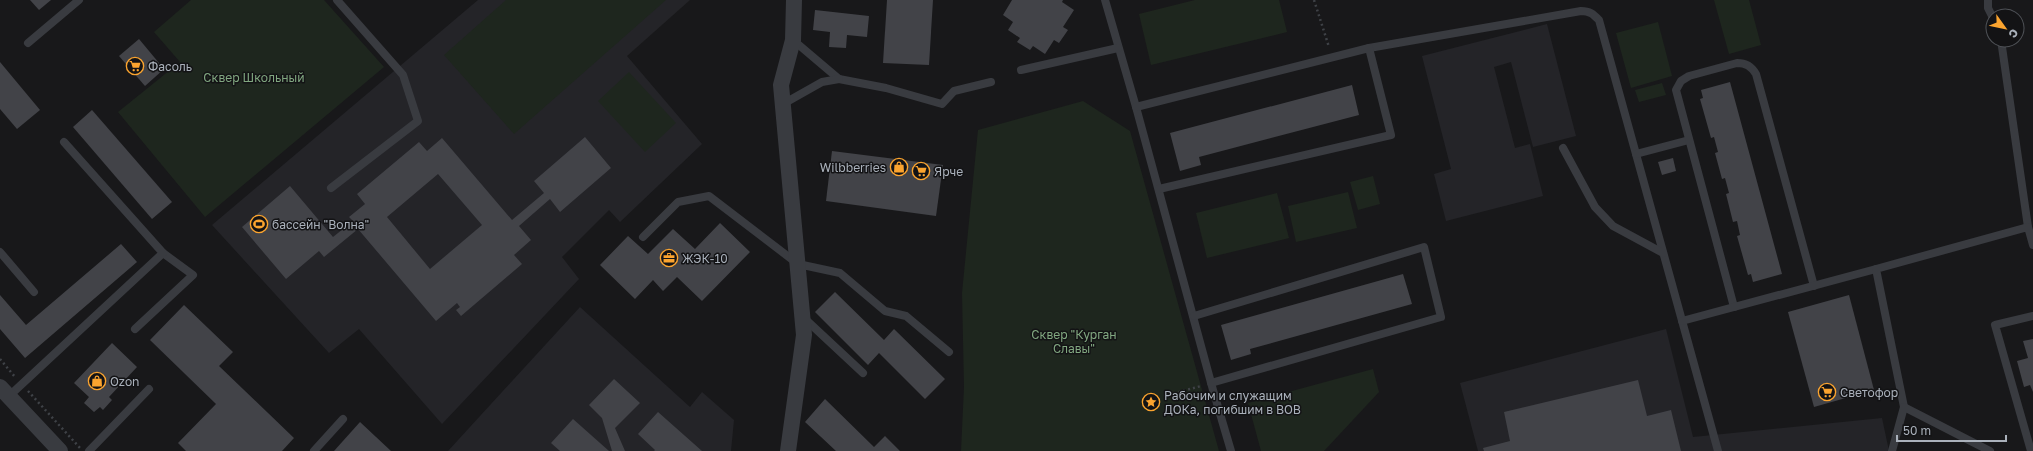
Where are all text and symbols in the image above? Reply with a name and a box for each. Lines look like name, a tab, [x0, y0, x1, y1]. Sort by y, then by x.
north arrow	[1985, 8, 2025, 48]
text: С	[2006, 27, 2021, 41]
supermarket icon: Фасоль	[125, 56, 145, 76]
place label: Фасоль	[148, 59, 192, 74]
park label: Сквер Школьный	[203, 70, 305, 85]
shop icon: Wilbberries	[889, 157, 909, 177]
place label: Wilbberries	[820, 160, 886, 175]
supermarket icon: Ярче	[911, 161, 931, 181]
place label: Ярче	[934, 164, 963, 179]
sports icon: бассейн "Волна"	[249, 214, 269, 234]
place label: бассейн "Волна"	[272, 217, 369, 232]
office icon: ЖЭК-10	[659, 248, 679, 268]
place label: ЖЭК-10	[682, 251, 728, 266]
park label: Сквер "Курган Славы"	[1031, 327, 1117, 356]
shop icon: Ozon	[87, 371, 107, 391]
place label: Ozon	[110, 374, 139, 389]
supermarket icon: Светофор	[1817, 382, 1837, 402]
place label: Светофор	[1840, 385, 1898, 400]
place label: Рабочим и служащим ДОКа, погибшим в ВОВ	[1164, 388, 1301, 417]
place icon: Рабочим и служащим ДОКа, погибшим в ВОВ	[1141, 392, 1161, 412]
scale bar	[1897, 417, 2006, 443]
text: 50 m	[1903, 423, 1931, 438]

